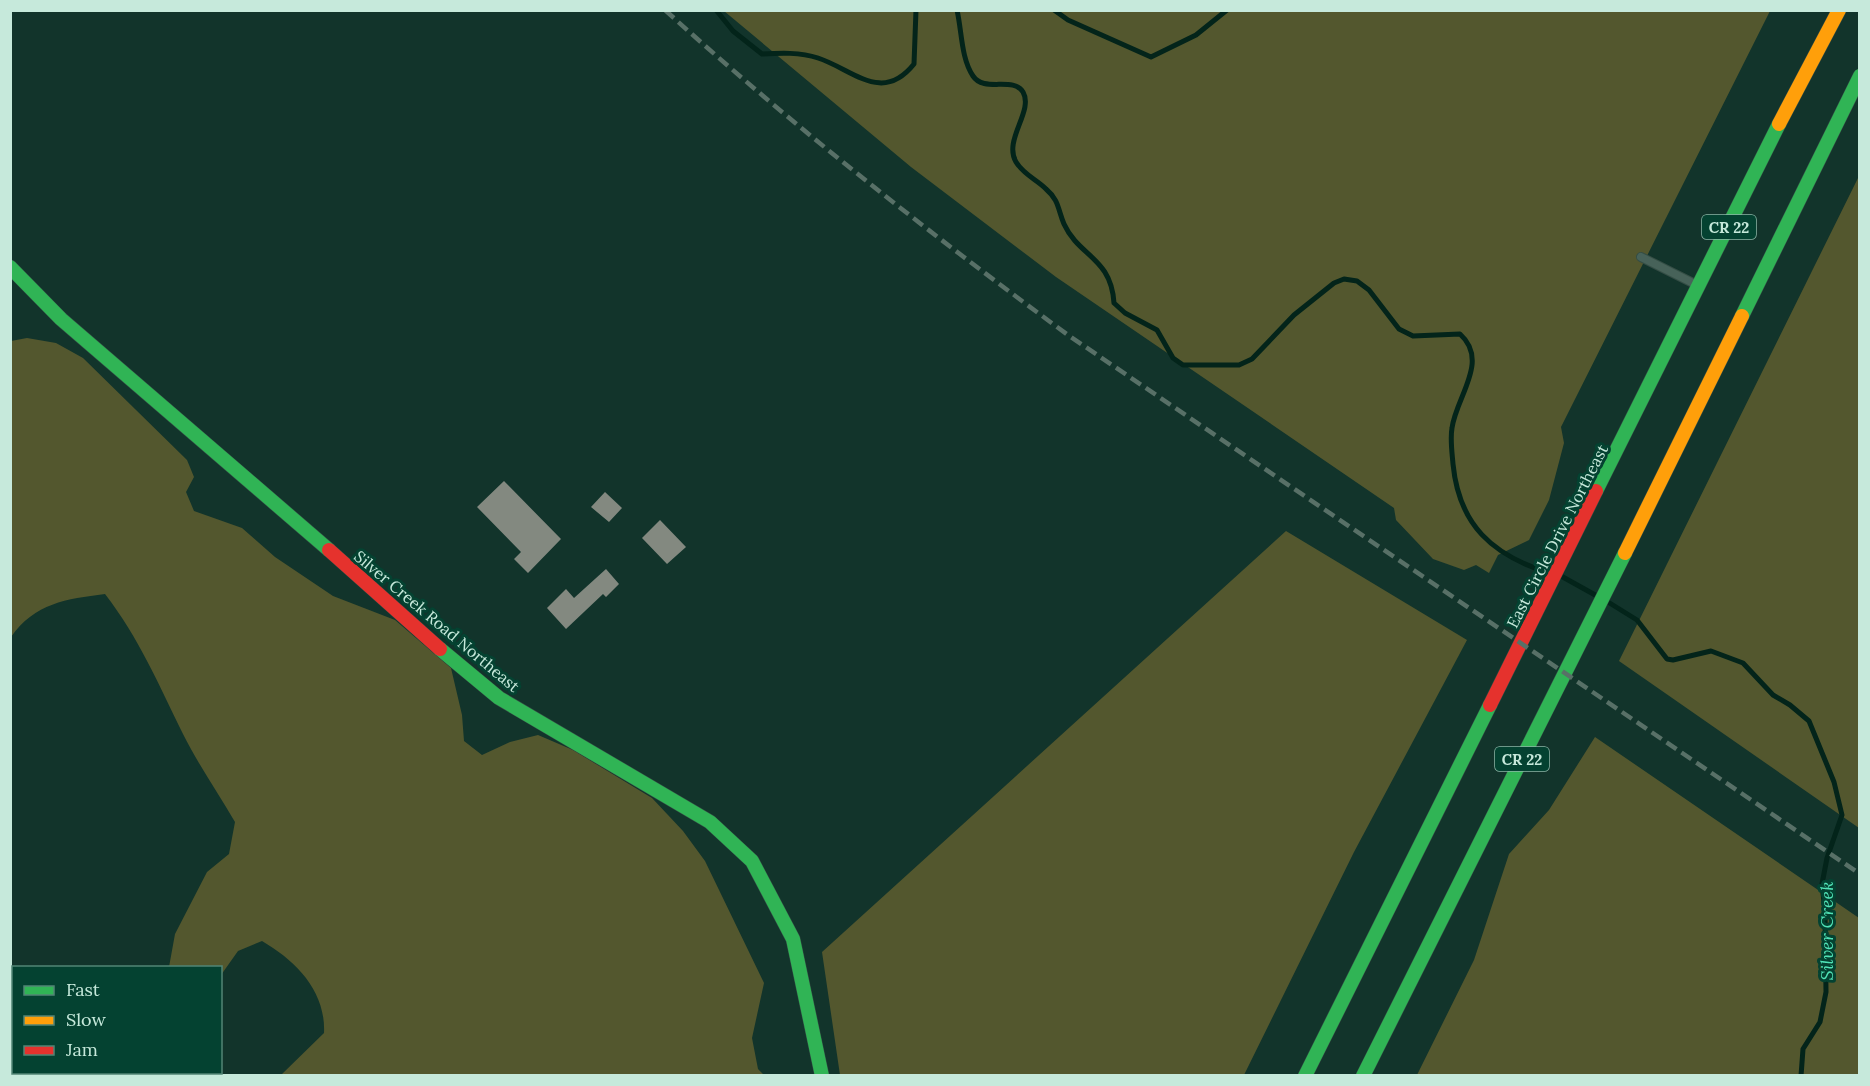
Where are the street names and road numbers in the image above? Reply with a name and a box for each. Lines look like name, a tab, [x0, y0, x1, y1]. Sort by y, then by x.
road number: CR 22	[1702, 215, 1756, 239]
street label: East Circle Drive Northeast	[1502, 440, 1612, 631]
street label: Silver Creek Road Northeast	[350, 546, 524, 697]
road number: CR 22	[1495, 747, 1549, 771]

